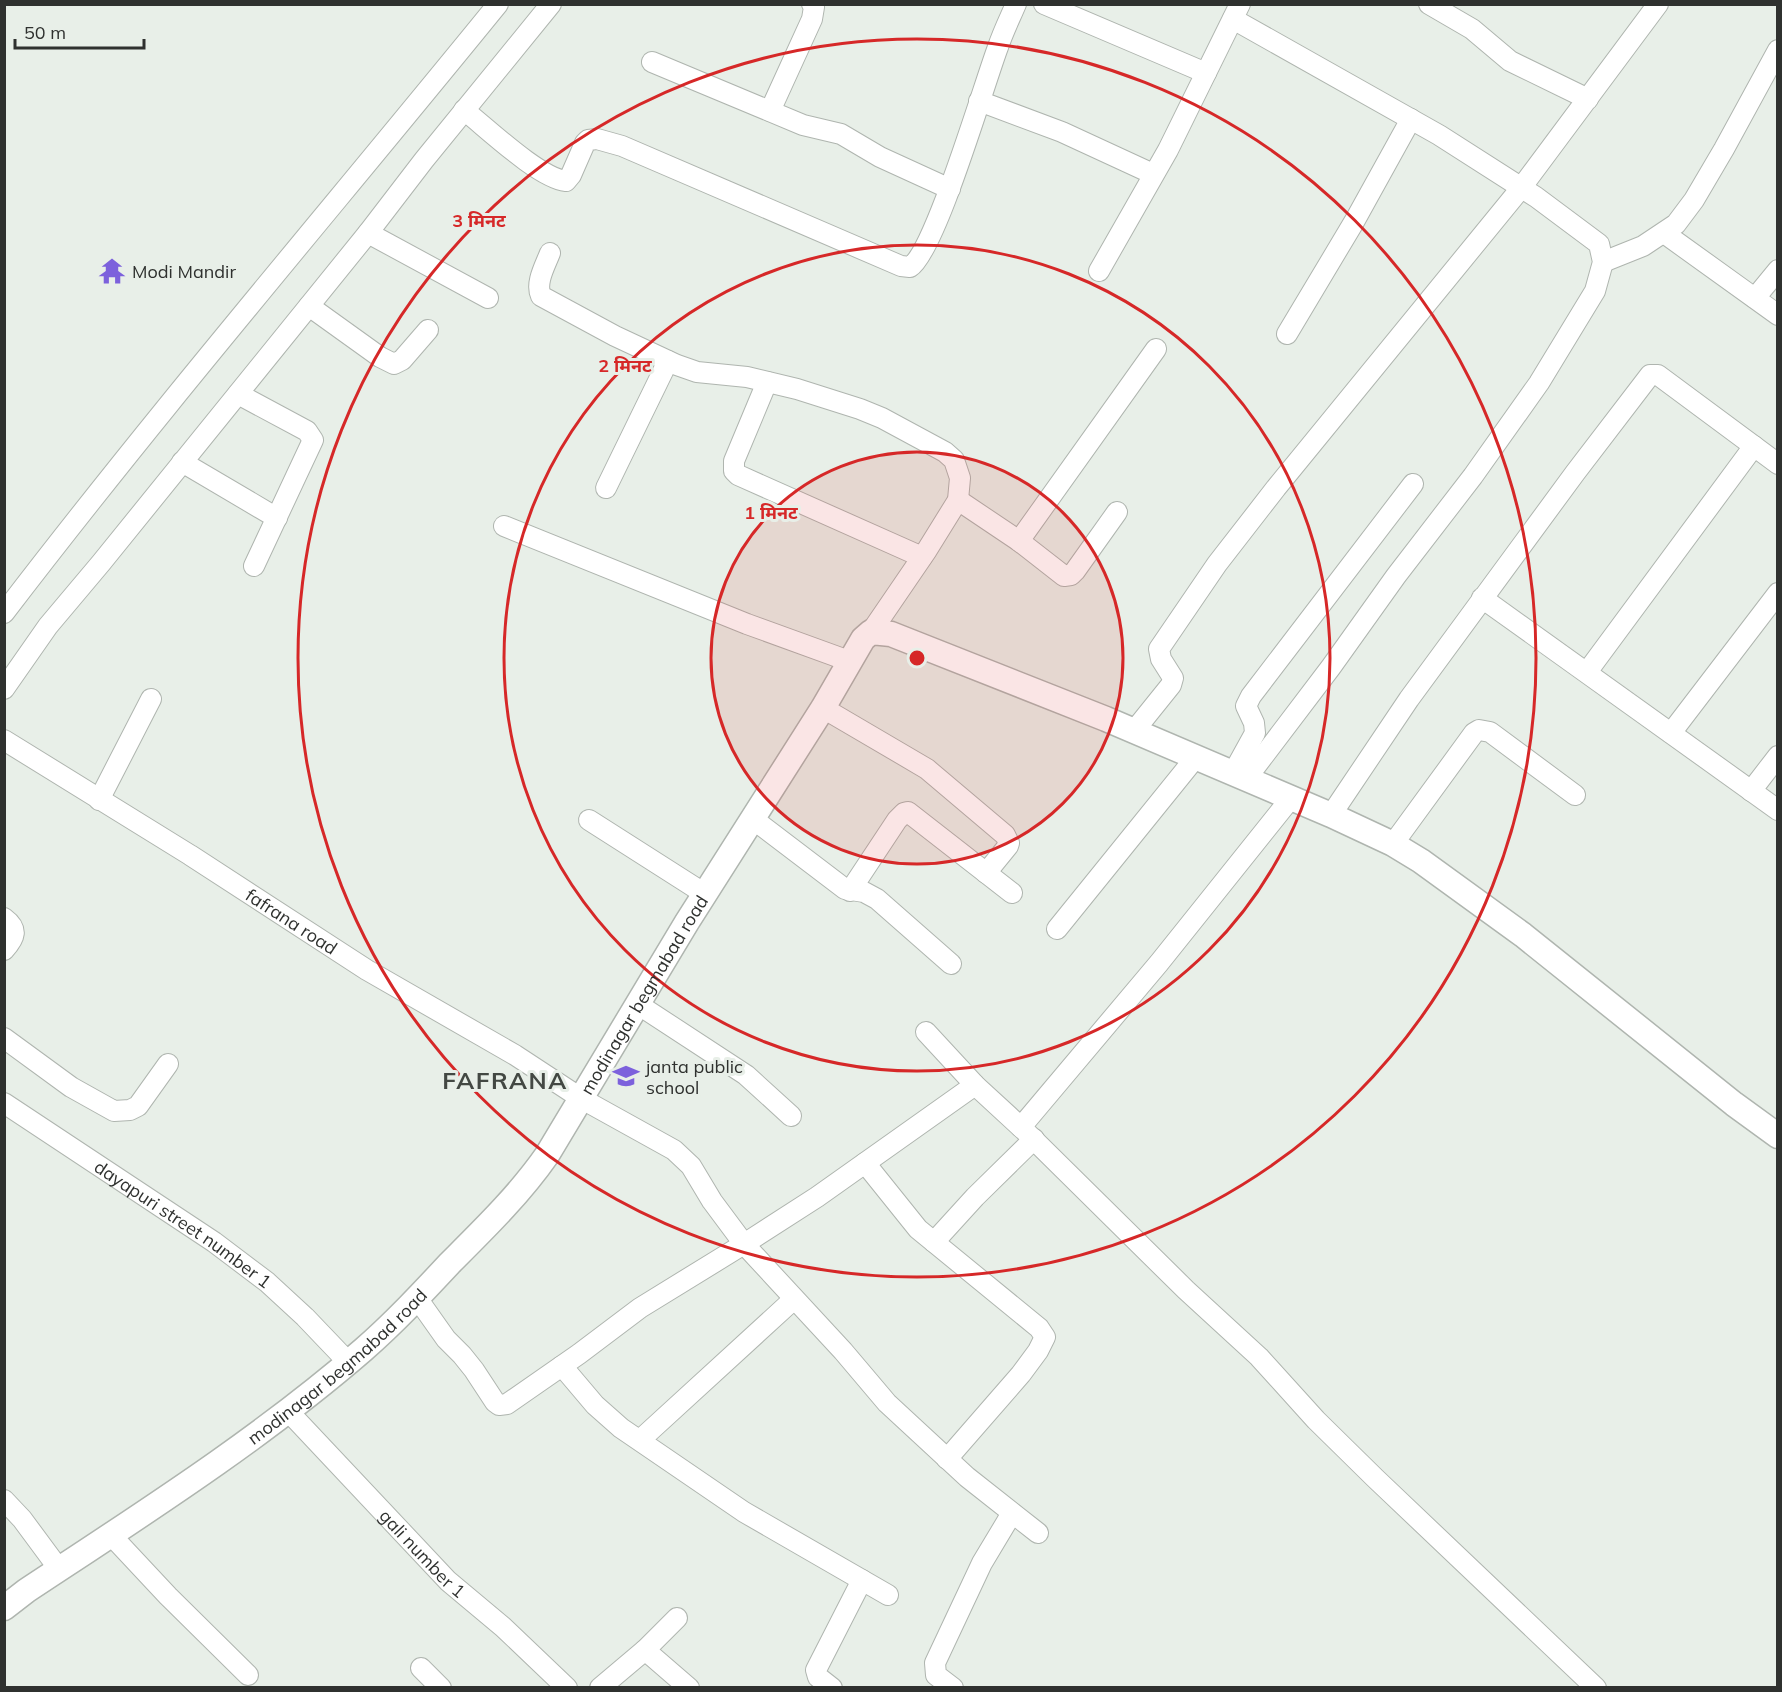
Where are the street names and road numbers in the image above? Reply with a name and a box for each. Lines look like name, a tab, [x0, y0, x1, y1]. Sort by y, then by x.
street label: fafrana road	[242, 883, 342, 959]
street label: modinagar begmabad road	[575, 891, 713, 1099]
street label: dayapuri street number 1	[90, 1155, 276, 1293]
street label: modinagar begmabad road	[242, 1283, 432, 1449]
street label: gali number 1	[375, 1504, 471, 1602]

